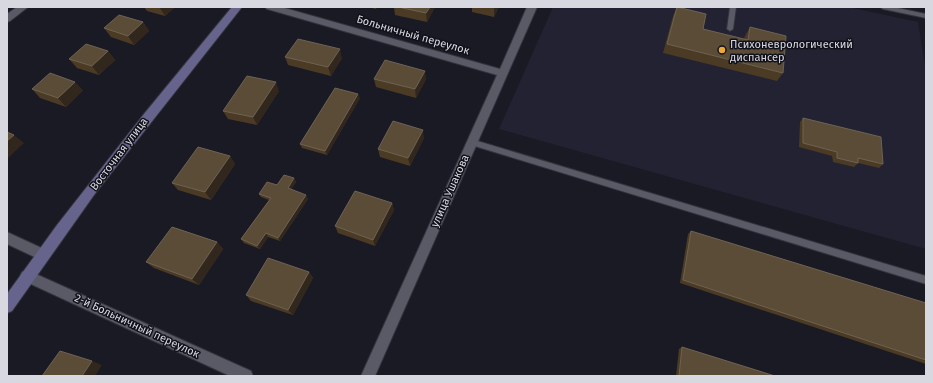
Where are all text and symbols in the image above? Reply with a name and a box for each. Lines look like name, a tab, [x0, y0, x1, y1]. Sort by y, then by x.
street label: Больничный переулок	[355, 13, 471, 57]
place label: Психоневрологический диспансер	[730, 38, 853, 64]
marker: Психоневрологический диспансер	[717, 45, 727, 55]
street label: Восточная улица	[87, 115, 151, 193]
street label: улица Ушакова	[428, 153, 472, 229]
street label: 2-й Больничный переулок	[73, 291, 202, 361]

